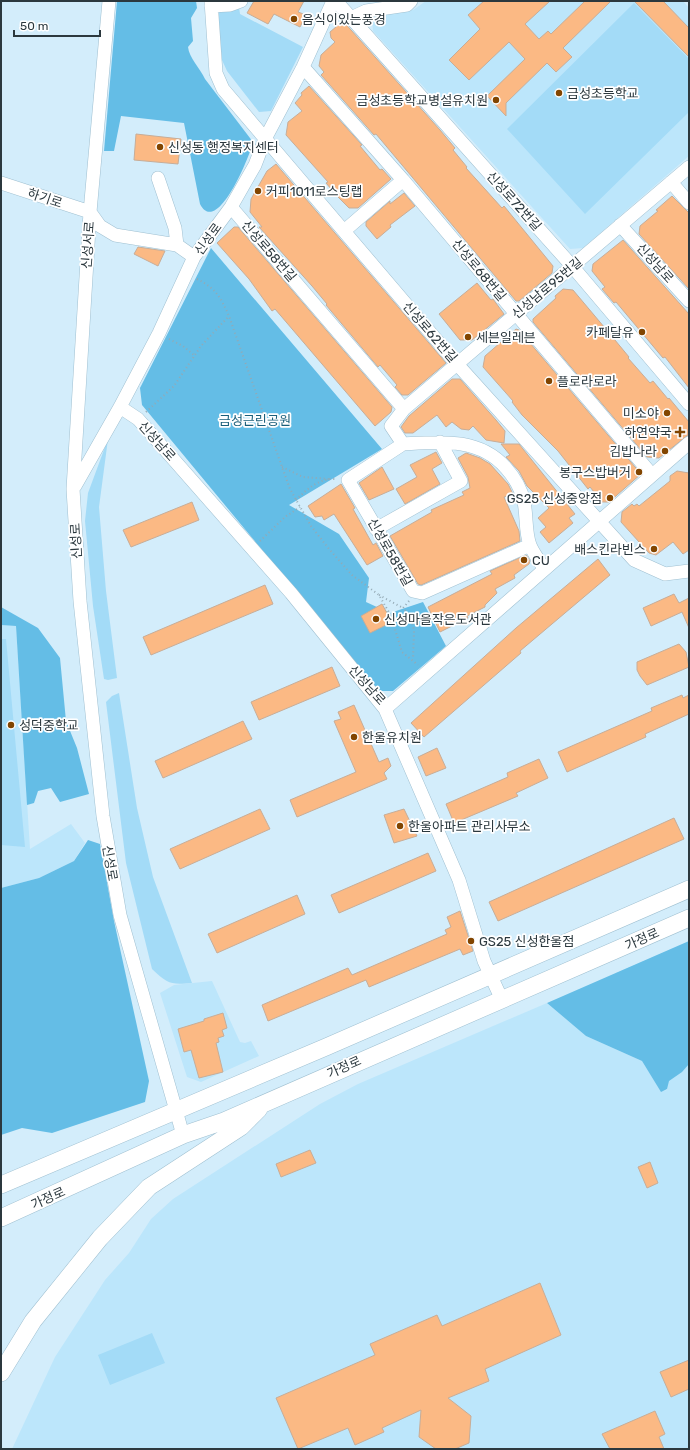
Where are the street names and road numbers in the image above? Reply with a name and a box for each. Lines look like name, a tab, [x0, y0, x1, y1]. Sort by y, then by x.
street label: 신성로72번길	[484, 168, 544, 234]
street label: 하기로	[26, 185, 64, 211]
street label: 신성로58번길	[238, 217, 300, 285]
street label: 신성로	[191, 220, 225, 258]
street label: 신성서로	[79, 221, 97, 269]
street label: 신성로68번길	[449, 236, 509, 304]
street label: 신성남로	[633, 240, 677, 286]
street label: 신성남로95번길	[509, 254, 585, 322]
street label: 신성로62번길	[400, 299, 460, 365]
street label: 신성남로	[135, 418, 179, 464]
street label: 신성로58번길	[365, 515, 415, 589]
street label: 신성로	[68, 523, 84, 559]
street label: 신성남로	[345, 662, 389, 708]
street label: 신성로	[99, 844, 121, 882]
street label: 가정로	[623, 925, 661, 953]
street label: 가정로	[325, 1053, 363, 1081]
street label: 가정로	[29, 1184, 67, 1212]

